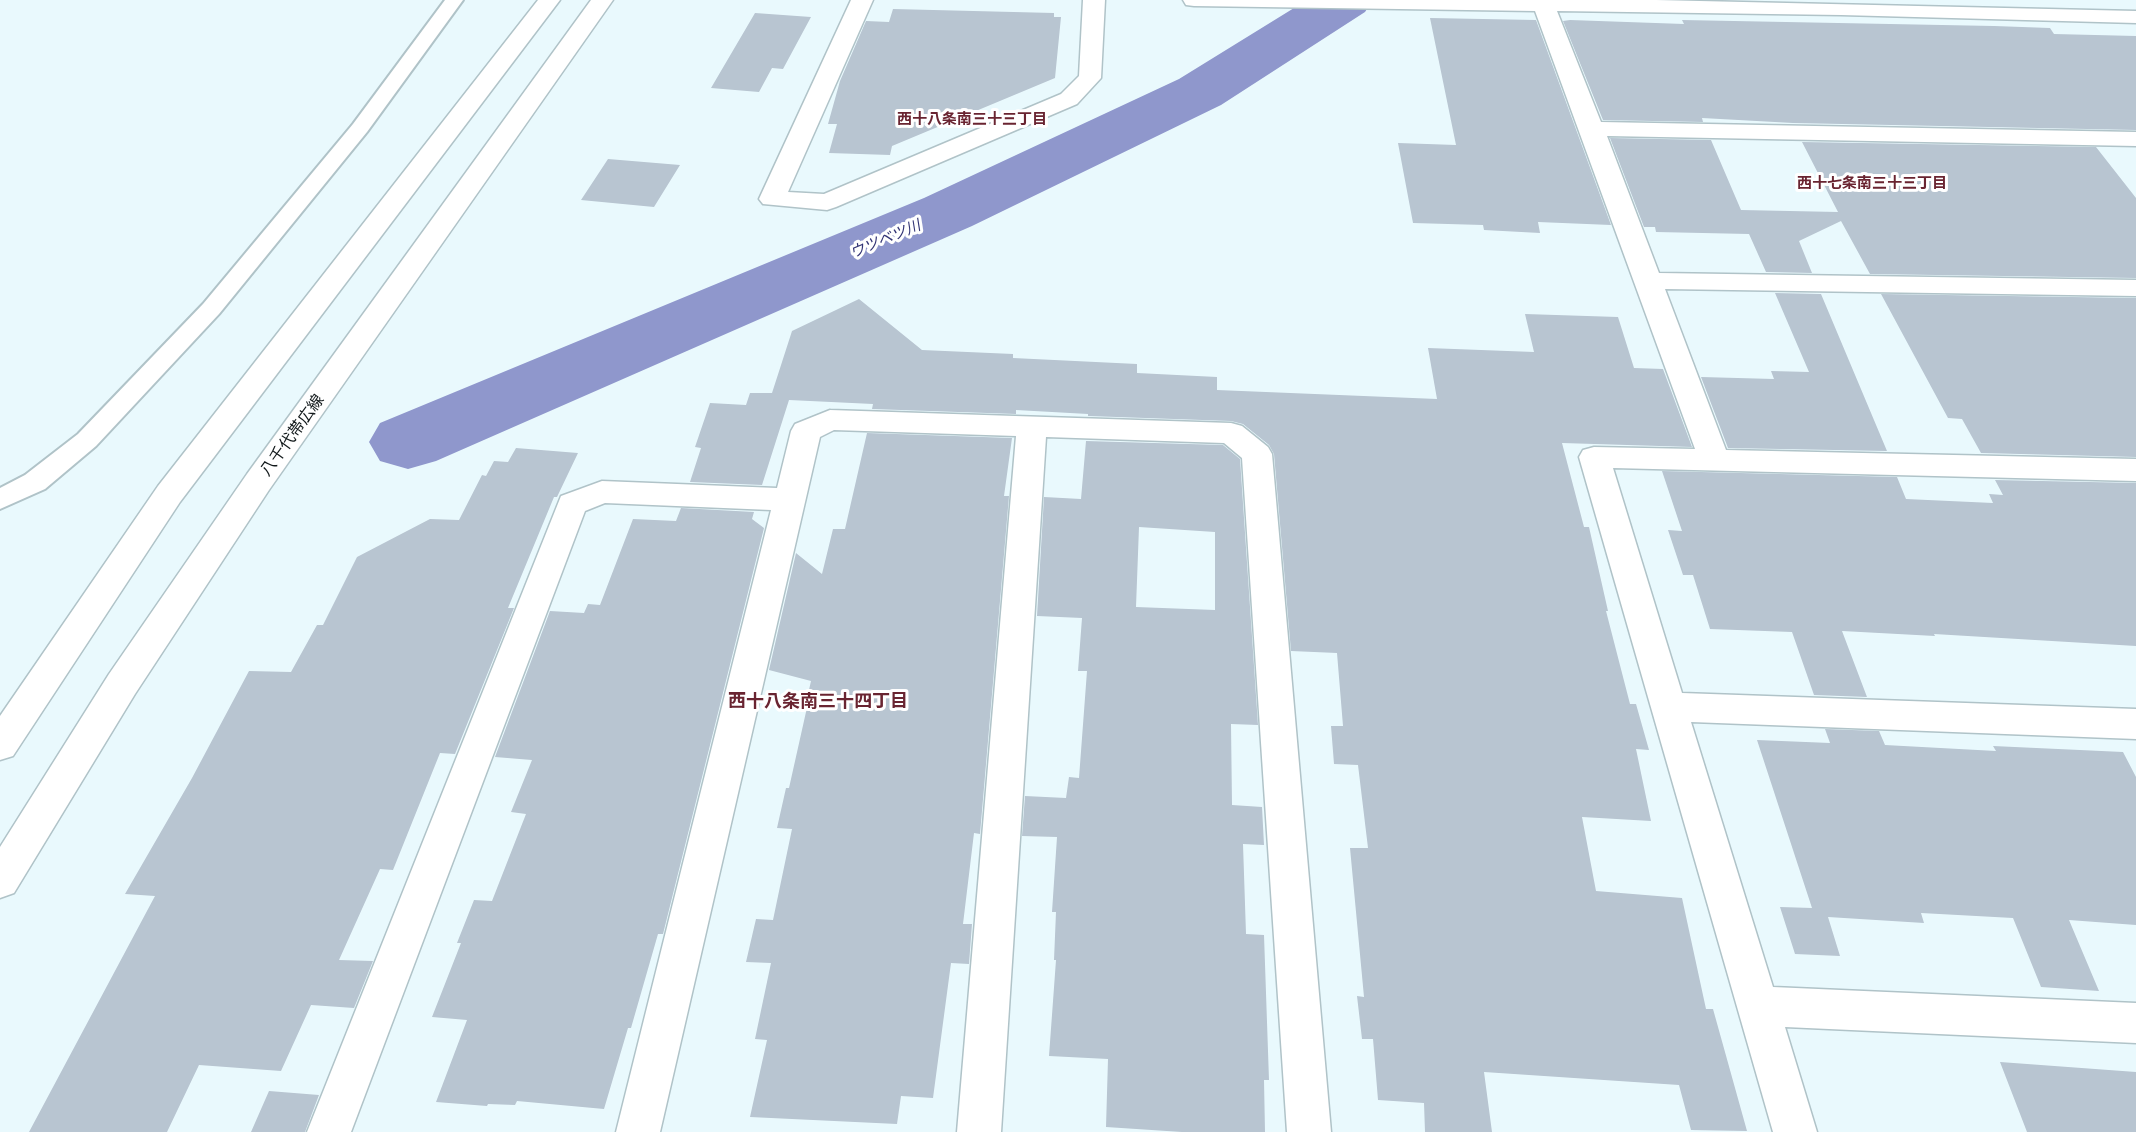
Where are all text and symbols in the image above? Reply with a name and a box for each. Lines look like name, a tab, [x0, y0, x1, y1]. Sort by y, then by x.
district label: 西十八条南三十三丁目	[897, 110, 1047, 128]
district label: 西十七条南三十三丁目	[1797, 174, 1947, 192]
water label: ウツベツ川	[847, 216, 923, 262]
street label: 八千代帯広線	[256, 391, 328, 479]
district label: 西十八条南三十四丁目	[728, 690, 908, 712]

